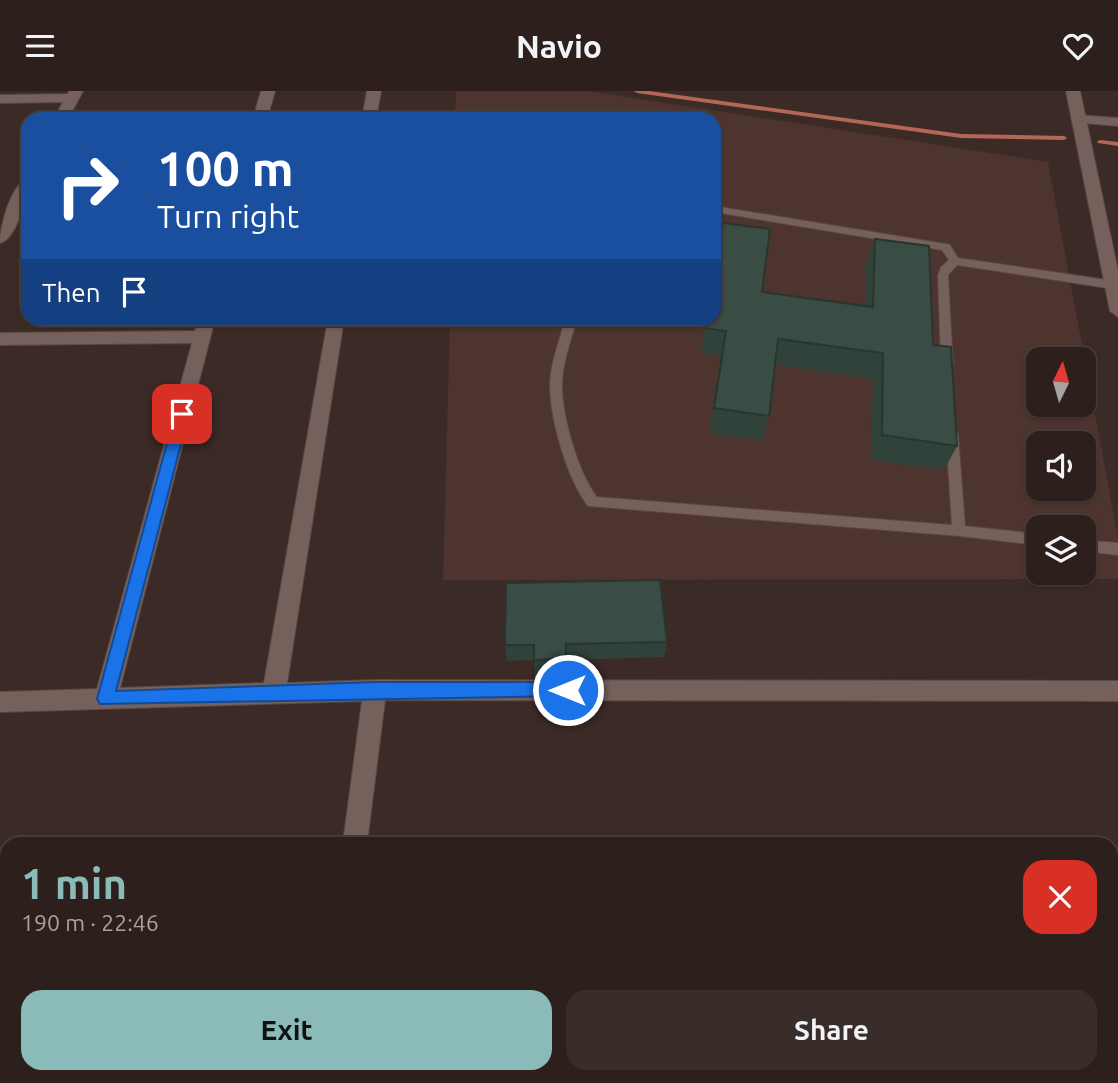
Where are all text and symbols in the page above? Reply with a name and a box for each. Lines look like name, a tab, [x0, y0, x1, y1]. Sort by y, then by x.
icon: menu	[21, 27, 59, 65]
icon: heart	[1059, 27, 1097, 65]
text: Navio	[516, 28, 602, 64]
icon: right	[42, 140, 133, 231]
text: 100 m	[157, 140, 294, 195]
text: Turn right	[157, 198, 299, 234]
icon: arrive	[115, 273, 153, 311]
text: Then	[42, 278, 101, 307]
north arrow	[1026, 347, 1096, 417]
map controls	[1026, 347, 1096, 585]
pin	[152, 384, 212, 444]
icon: arrive	[163, 395, 201, 433]
button: sound	[1026, 431, 1096, 501]
button: layers	[1026, 515, 1096, 585]
position arrow	[531, 653, 605, 727]
text: 1 min	[21, 860, 127, 907]
button: close	[1023, 860, 1097, 934]
text: 190 m · 22:46	[21, 910, 159, 935]
button: Exit	[21, 990, 552, 1070]
button: Share	[566, 990, 1097, 1070]

